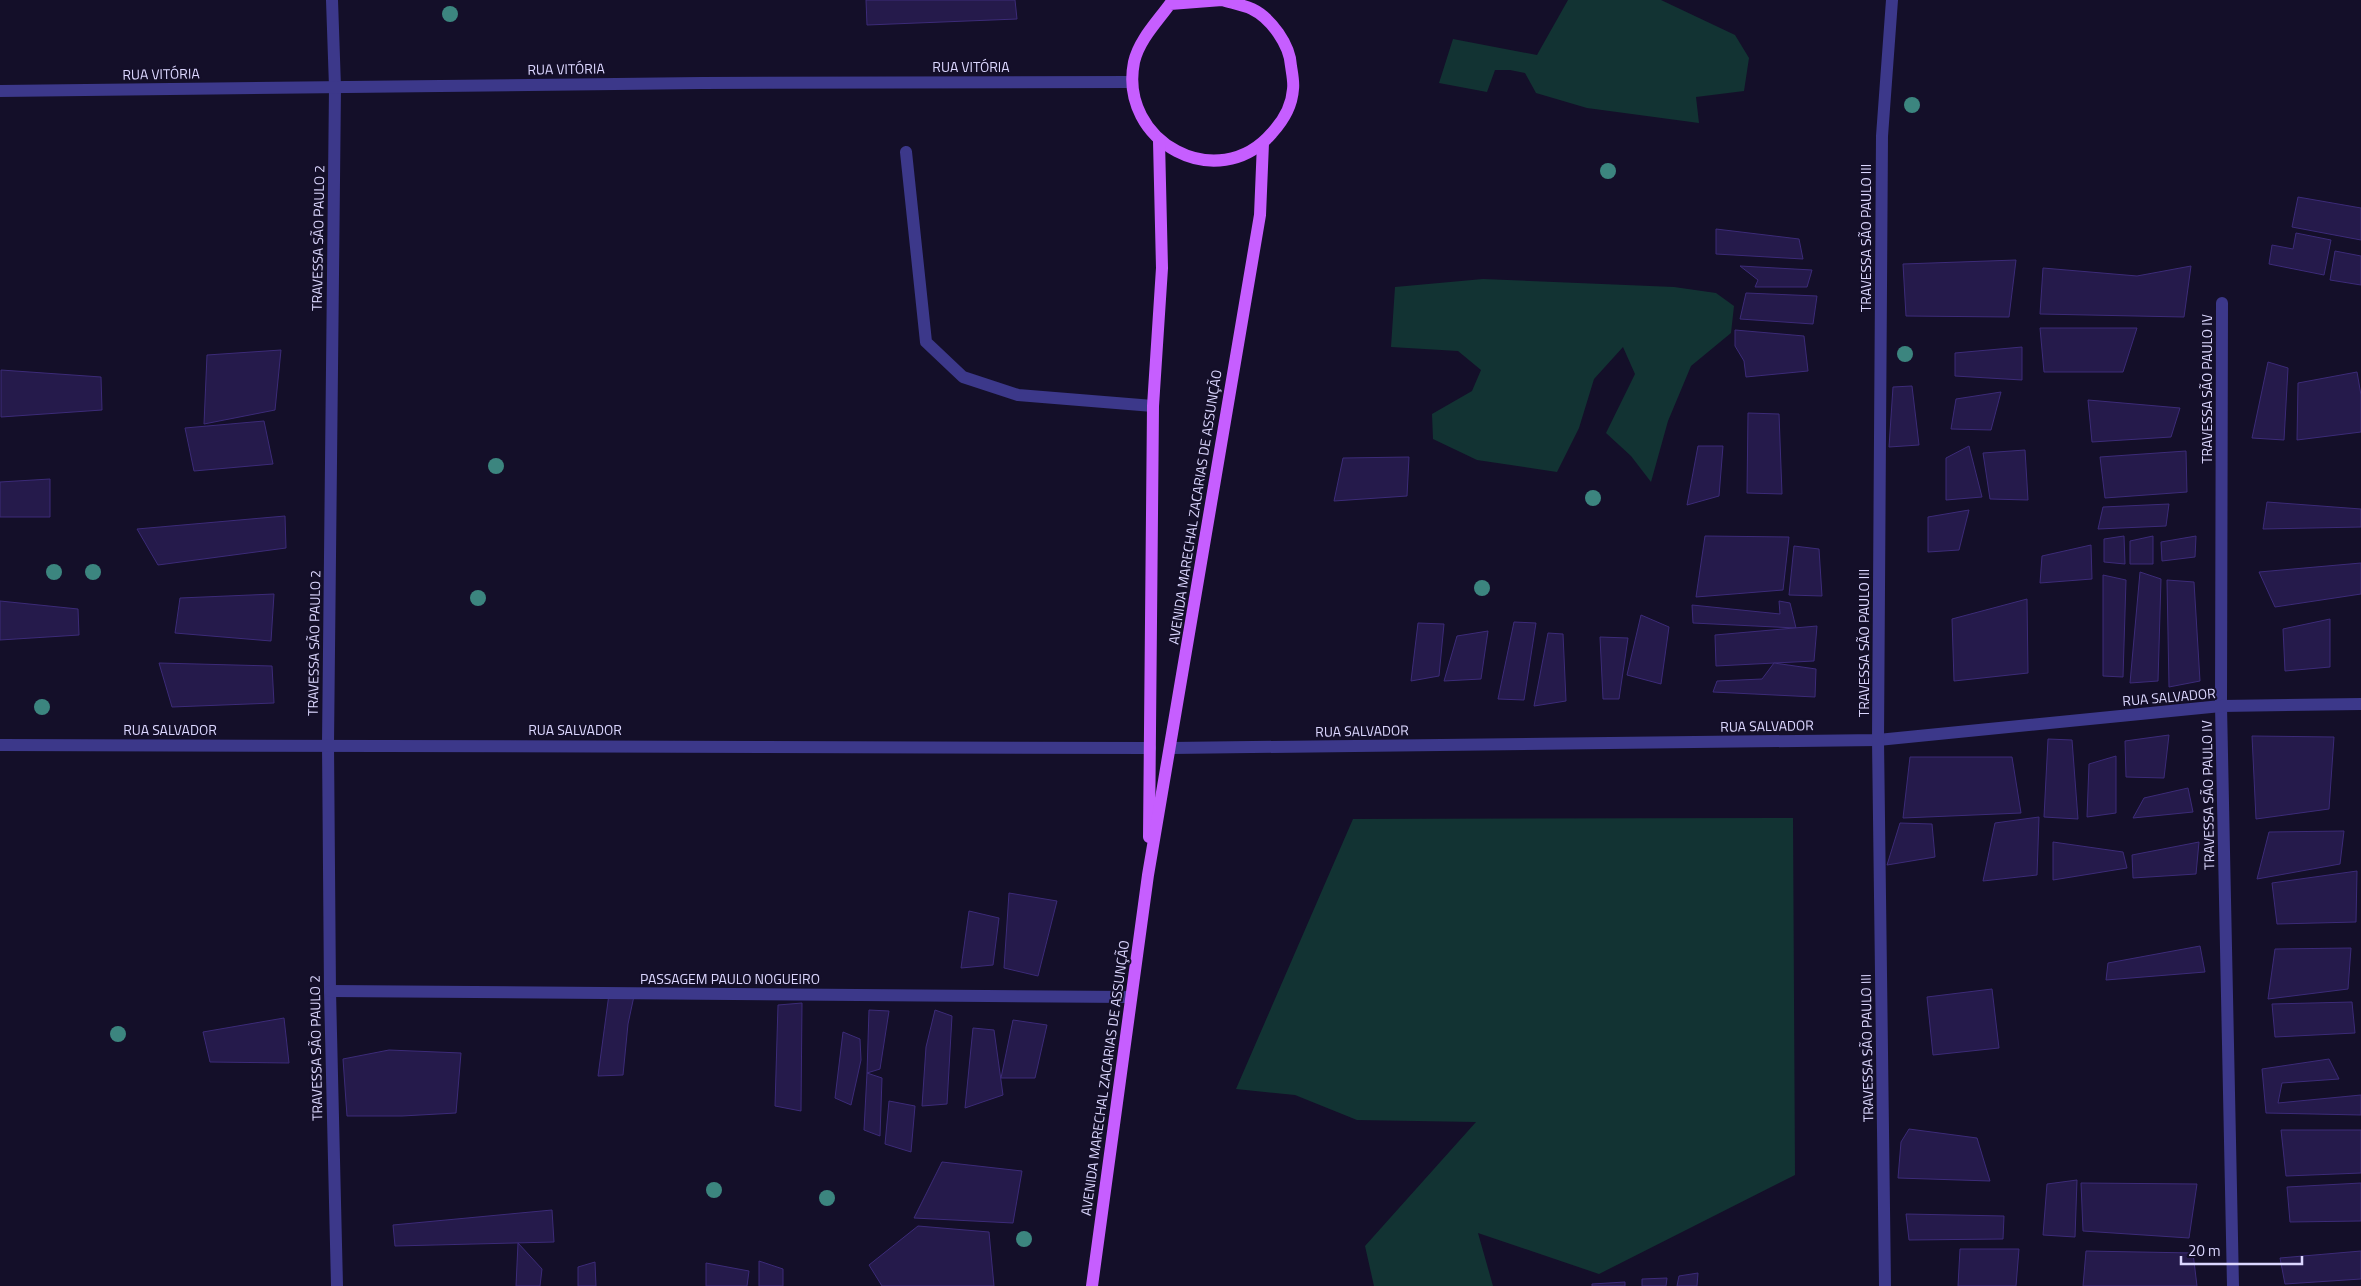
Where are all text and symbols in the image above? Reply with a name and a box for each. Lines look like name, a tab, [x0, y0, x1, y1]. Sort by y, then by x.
street label: RUA VITÓRIA	[932, 56, 1010, 77]
street label: RUA VITÓRIA	[527, 57, 605, 80]
street label: RUA VITÓRIA	[122, 62, 200, 85]
street label: TRAVESSA SÃO PAULO III	[1855, 164, 1876, 312]
street label: TRAVESSA SÃO PAULO 2	[306, 165, 329, 311]
street label: TRAVESSA SÃO PAULO IV	[2196, 314, 2217, 464]
street label: AVENIDA MARECHAL ZACARIAS DE ASSUNÇÃO	[1162, 368, 1227, 646]
street label: TRAVESSA SÃO PAULO III	[1853, 569, 1874, 717]
street label: TRAVESSA SÃO PAULO 2	[302, 570, 325, 716]
street label: RUA SALVADOR	[2121, 682, 2217, 711]
street label: RUA SALVADOR	[1720, 714, 1814, 737]
street label: RUA SALVADOR	[123, 719, 217, 740]
street label: RUA SALVADOR	[528, 719, 622, 740]
street label: RUA SALVADOR	[1315, 719, 1409, 742]
street label: TRAVESSA SÃO PAULO IV	[2196, 720, 2219, 870]
street label: AVENIDA MARECHAL ZACARIAS DE ASSUNÇÃO	[1075, 939, 1134, 1217]
street label: PASSAGEM PAULO NOGUEIRO	[640, 968, 820, 989]
street label: TRAVESSA SÃO PAULO III	[1855, 974, 1878, 1122]
street label: TRAVESSA SÃO PAULO 2	[304, 975, 327, 1121]
scale bar	[2181, 1234, 2302, 1266]
text: 20 m	[2188, 1239, 2221, 1262]

